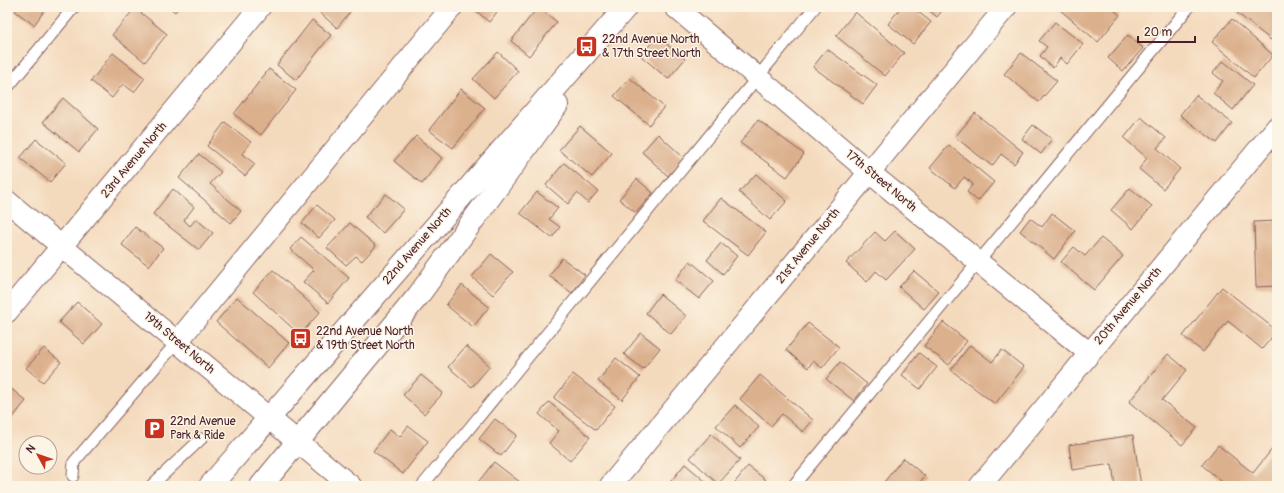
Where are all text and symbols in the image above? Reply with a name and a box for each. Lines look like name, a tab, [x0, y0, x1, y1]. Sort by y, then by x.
scale bar	[1138, 18, 1195, 44]
text: 20 m	[1144, 25, 1173, 40]
place label: 22nd Avenue North & 17th Street North	[602, 32, 701, 61]
bus stop icon: 22nd Avenue North & 17th Street North	[573, 33, 599, 59]
street label: 23rd Avenue North	[98, 119, 170, 201]
street label: 17th Street North	[842, 147, 920, 215]
street label: 22nd Avenue North	[379, 204, 455, 288]
street label: 21st Avenue North	[773, 205, 843, 287]
street label: 20th Avenue North	[1091, 264, 1165, 348]
street label: 19th Street North	[140, 309, 218, 377]
place label: 22nd Avenue North & 19th Street North	[316, 324, 415, 353]
bus stop icon: 22nd Avenue North & 19th Street North	[288, 325, 314, 351]
place label: 22nd Avenue Park & Ride	[170, 414, 236, 443]
parking icon: 22nd Avenue Park & Ride	[141, 415, 167, 441]
north arrow	[18, 435, 58, 475]
text: N	[23, 441, 38, 456]

